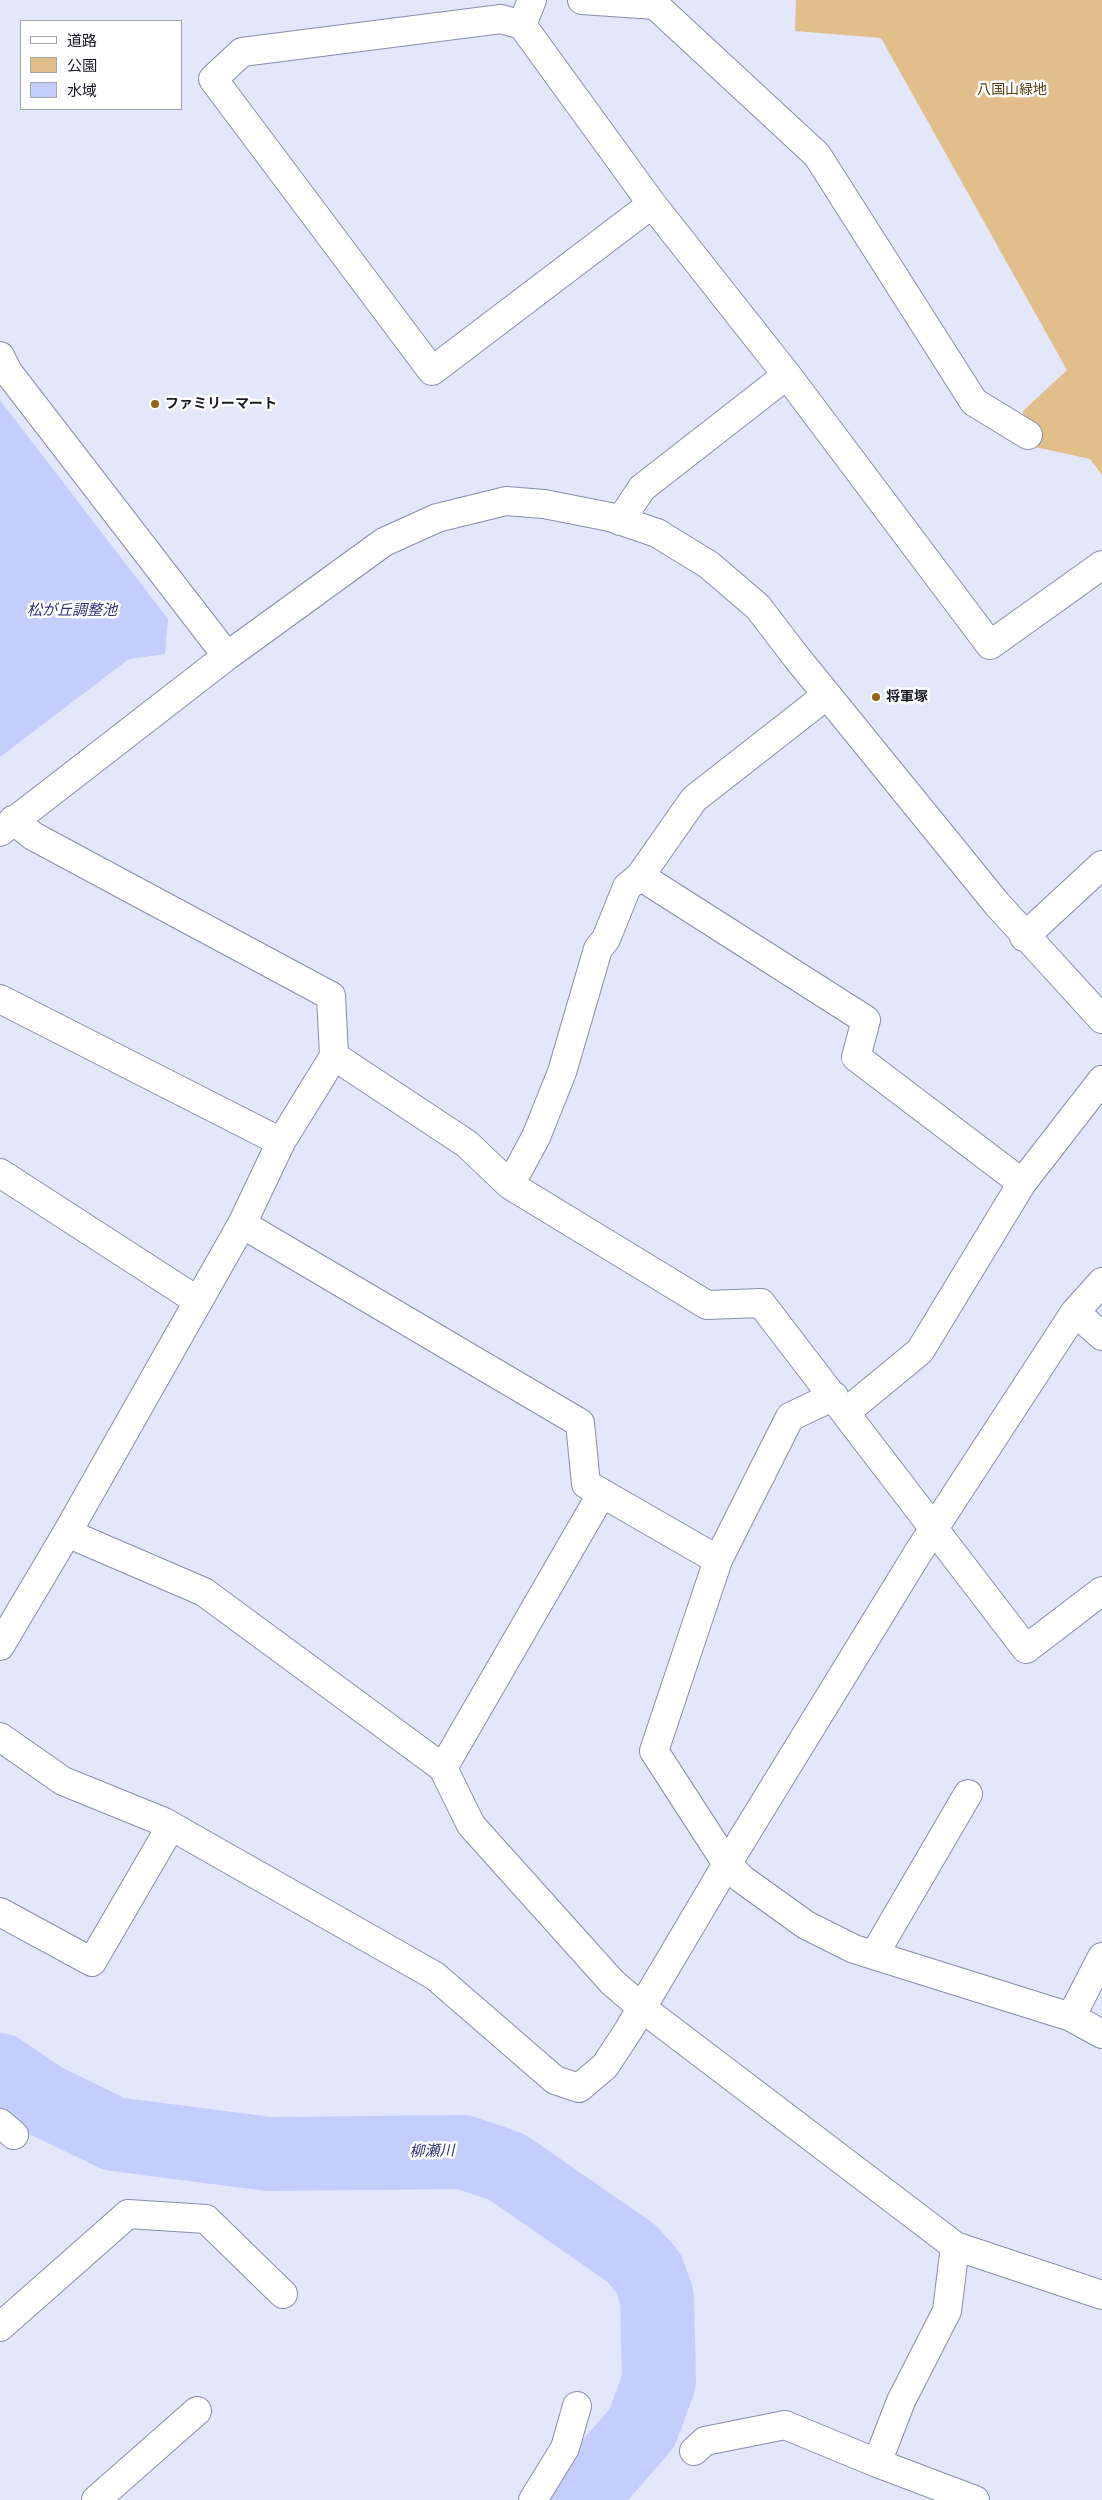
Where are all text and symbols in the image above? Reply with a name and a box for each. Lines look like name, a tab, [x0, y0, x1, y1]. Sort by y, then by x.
legend	[20, 20, 182, 110]
text: 道路	[67, 32, 97, 50]
text: 公園	[67, 57, 97, 75]
text: 水域	[67, 82, 97, 100]
park label: 八国山緑地	[977, 82, 1047, 98]
place label: ファミリーマート	[165, 396, 277, 412]
marker: ファミリーマート	[149, 398, 161, 410]
water label: 松が丘調整池	[27, 602, 117, 620]
place label: 将軍塚	[886, 689, 928, 705]
marker: 将軍塚	[870, 691, 882, 703]
water label: 柳瀬川	[409, 2143, 455, 2161]

